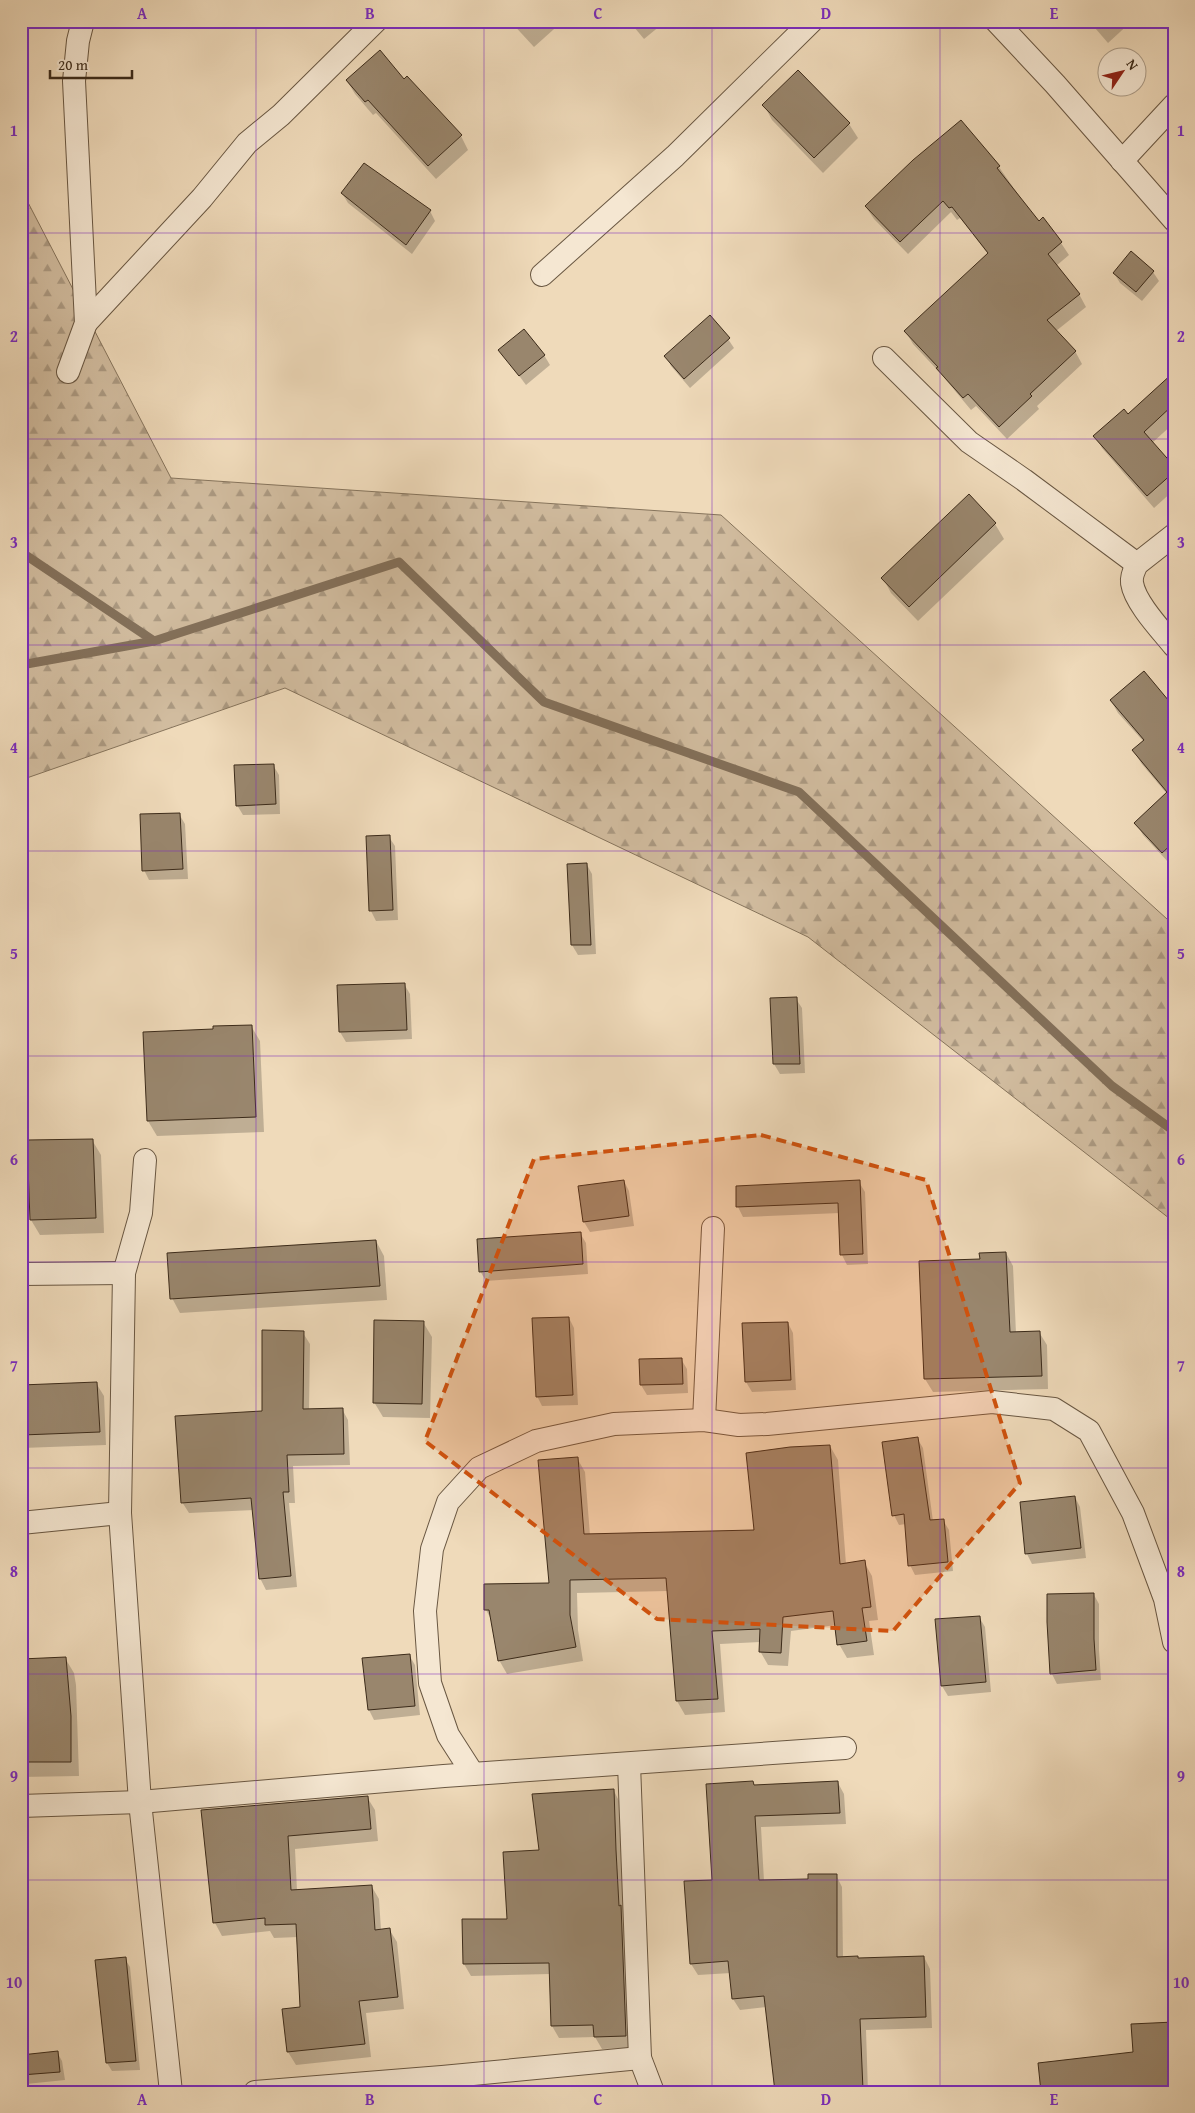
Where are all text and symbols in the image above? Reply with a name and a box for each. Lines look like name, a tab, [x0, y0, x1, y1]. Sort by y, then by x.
text: A	[137, 1, 148, 25]
text: B	[365, 1, 375, 25]
text: C	[593, 1, 603, 25]
text: D	[821, 1, 831, 25]
text: E	[1050, 1, 1059, 25]
scale bar	[50, 48, 132, 80]
north arrow	[1098, 48, 1148, 98]
text: 20 m	[58, 54, 89, 75]
text: N	[1122, 55, 1144, 75]
text: 1	[10, 118, 18, 142]
text: 1	[1177, 118, 1185, 142]
text: 2	[10, 324, 18, 348]
text: 2	[1177, 324, 1185, 348]
text: 3	[10, 530, 18, 554]
text: 3	[1177, 530, 1185, 554]
text: 4	[10, 735, 18, 759]
text: 4	[1177, 735, 1185, 759]
text: 5	[10, 941, 18, 965]
text: 5	[1177, 941, 1185, 965]
text: 6	[10, 1147, 18, 1171]
text: 6	[1177, 1147, 1185, 1171]
text: 7	[10, 1353, 18, 1377]
text: 7	[1177, 1353, 1185, 1377]
text: 8	[10, 1559, 18, 1583]
text: 8	[1177, 1559, 1185, 1583]
text: 9	[10, 1764, 18, 1788]
text: 9	[1177, 1764, 1185, 1788]
text: 10	[6, 1970, 22, 1994]
text: 10	[1173, 1970, 1189, 1994]
text: A	[137, 2087, 148, 2111]
text: B	[365, 2087, 375, 2111]
text: C	[593, 2087, 603, 2111]
text: D	[821, 2087, 831, 2111]
text: E	[1050, 2087, 1059, 2111]

